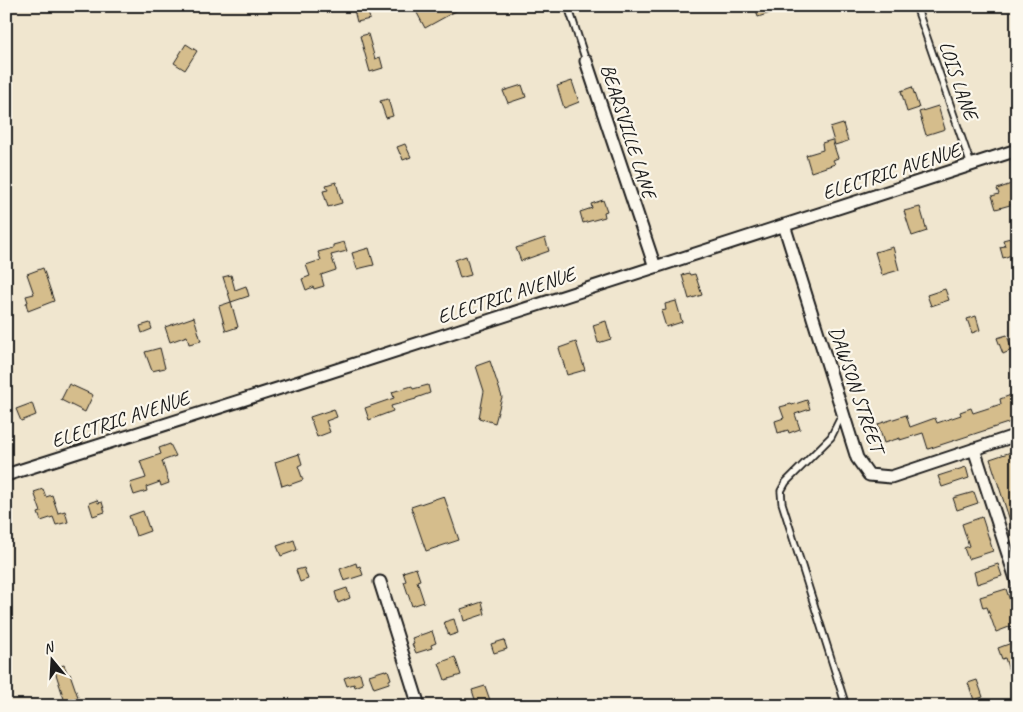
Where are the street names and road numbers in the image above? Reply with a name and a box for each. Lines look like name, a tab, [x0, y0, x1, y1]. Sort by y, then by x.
street label: LOIS LANE	[933, 38, 984, 125]
street label: BEARSVILLE LANE	[595, 61, 663, 204]
street label: ELECTRIC AVENUE	[819, 137, 965, 205]
street label: ELECTRIC AVENUE	[434, 261, 580, 329]
street label: DAWSON STREET	[823, 323, 891, 460]
street label: ELECTRIC AVENUE	[48, 385, 194, 453]

